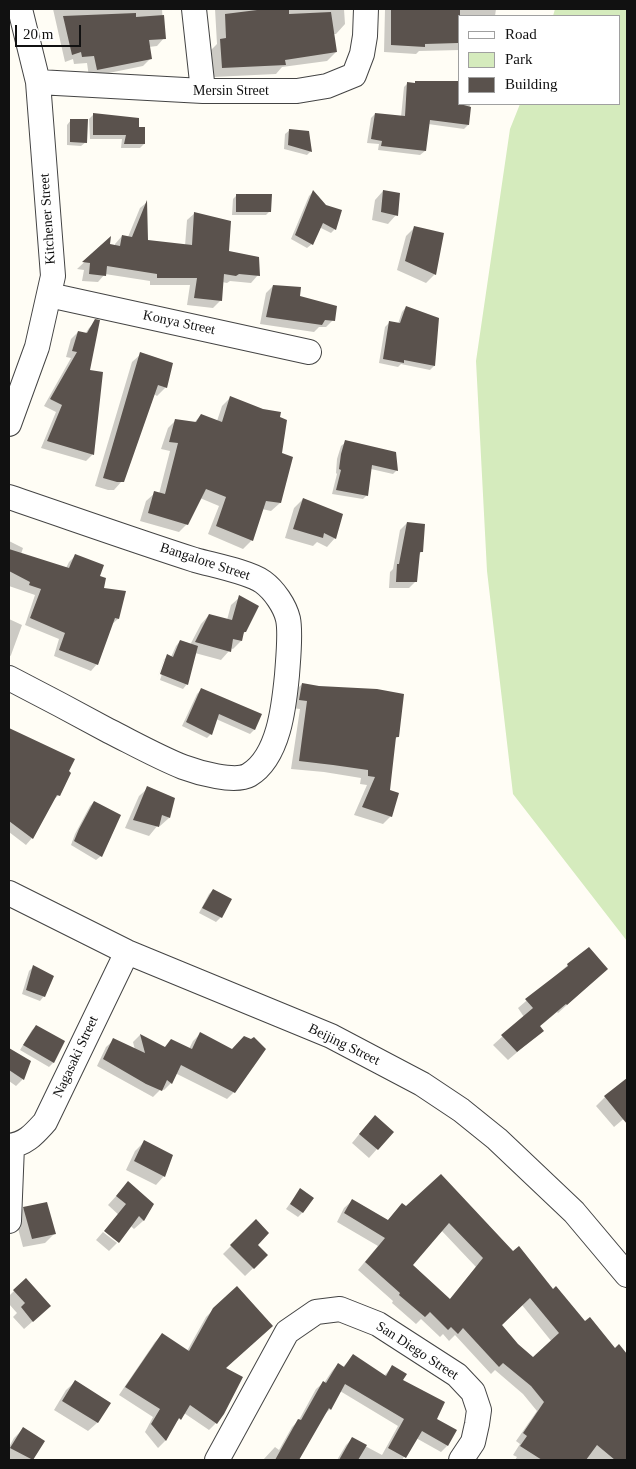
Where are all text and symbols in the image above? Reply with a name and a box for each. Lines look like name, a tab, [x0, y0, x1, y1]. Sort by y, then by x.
scale bar	[18, 15, 84, 47]
legend	[458, 15, 621, 105]
text: 20 m	[23, 26, 53, 42]
text: Road	[505, 26, 537, 42]
text: Park	[505, 51, 533, 67]
text: Building	[505, 76, 558, 92]
street label: Mersin Street	[193, 83, 269, 99]
street label: Kitchener Street	[36, 173, 60, 265]
street label: Konya Street	[141, 307, 217, 339]
street label: Bangalore Street	[158, 540, 252, 584]
street label: Nagasaki Street	[50, 1013, 102, 1101]
street label: Beijing Street	[306, 1020, 382, 1070]
street label: San Diego Street	[373, 1318, 461, 1384]

